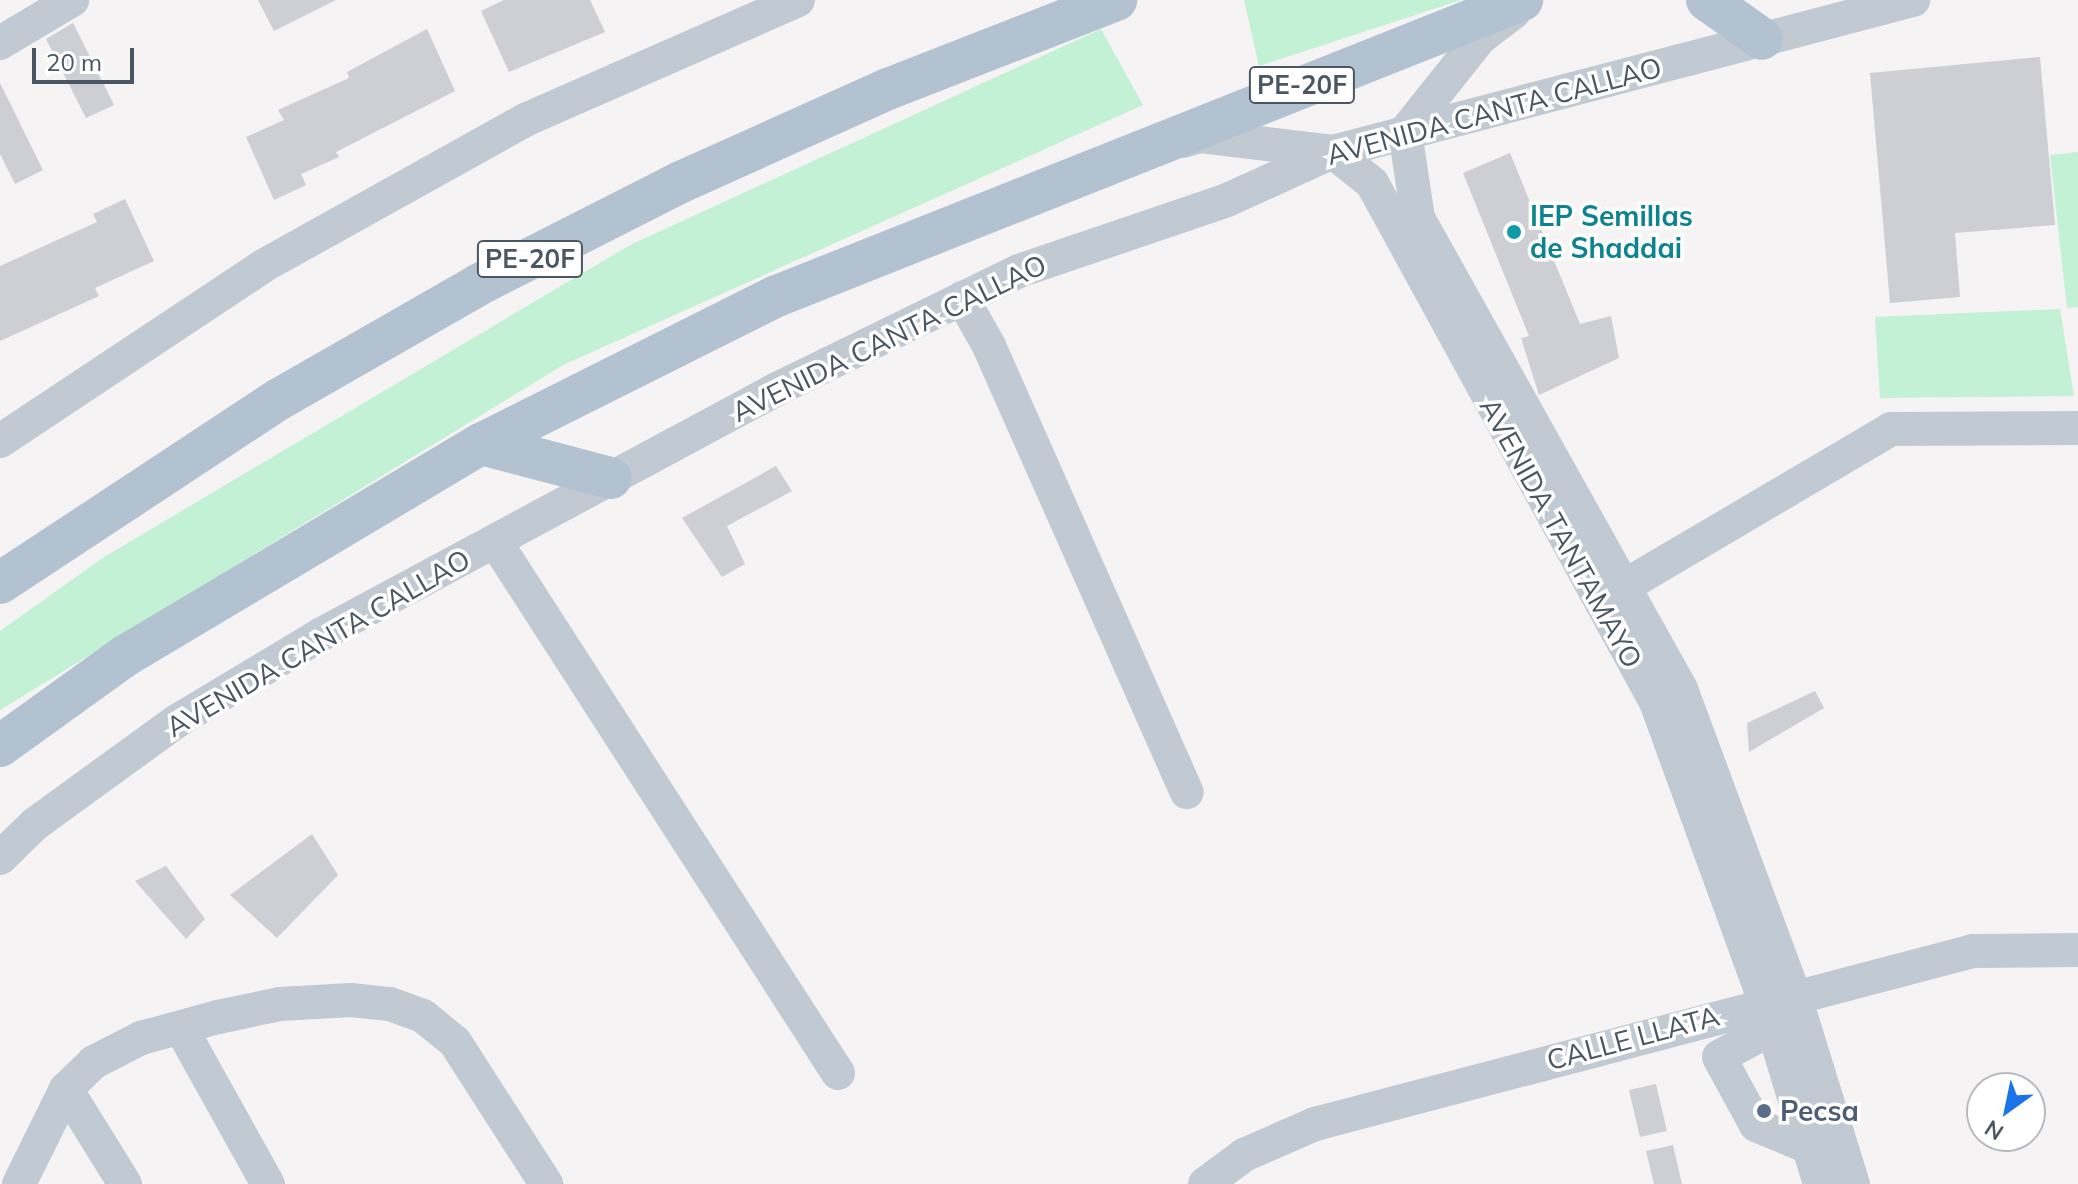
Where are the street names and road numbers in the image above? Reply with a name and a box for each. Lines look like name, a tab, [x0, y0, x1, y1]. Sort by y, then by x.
street label: AVENIDA CANTA CALLAO	[1323, 50, 1665, 172]
road number: PE-20F	[1248, 63, 1356, 107]
road number: PE-20F	[476, 237, 584, 281]
street label: AVENIDA CANTA CALLAO	[726, 247, 1052, 429]
street label: AVENIDA TANTAMAYO	[1473, 392, 1649, 674]
street label: AVENIDA CANTA CALLAO	[160, 542, 476, 744]
street label: CALLE LLATA	[1543, 999, 1723, 1077]

